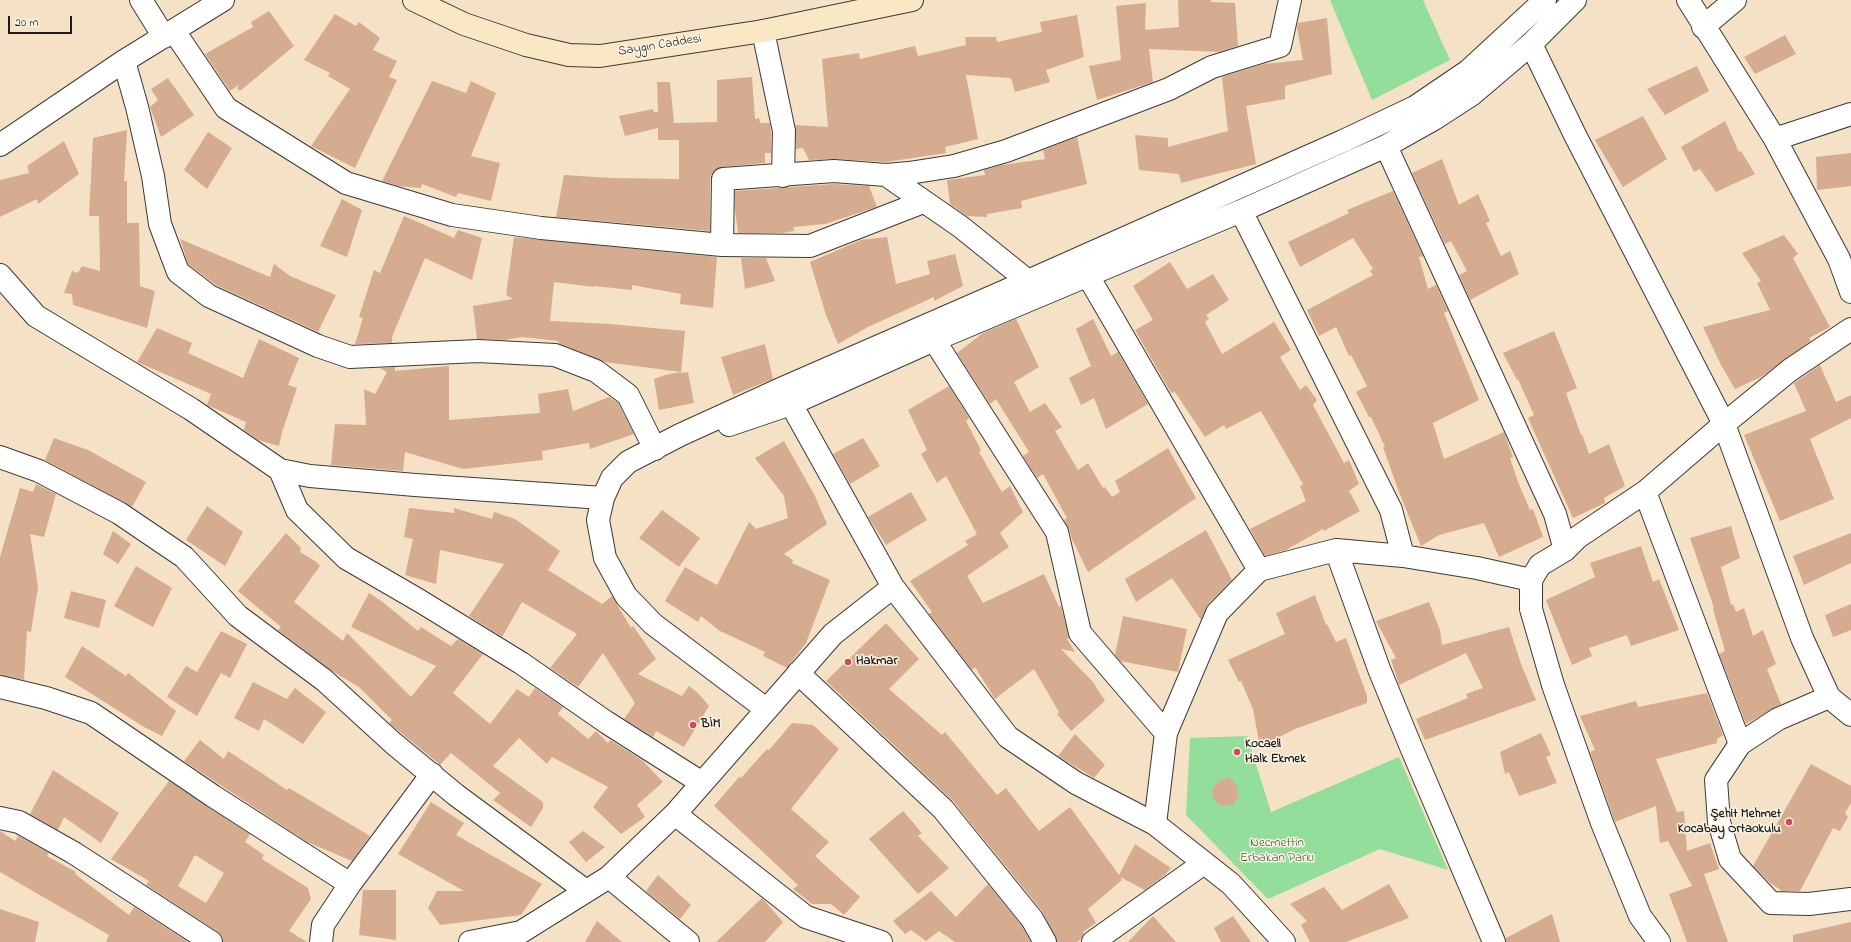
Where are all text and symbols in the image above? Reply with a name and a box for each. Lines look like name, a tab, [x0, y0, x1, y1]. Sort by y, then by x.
scale bar	[10, 8, 74, 34]
text: 20 m	[15, 14, 38, 32]
street label: Saygın Caddesi	[617, 32, 703, 60]
place label: Hakmar	[856, 654, 897, 670]
marker: Hakmar	[843, 657, 853, 667]
place label: BİM	[701, 717, 721, 733]
marker: BİM	[688, 720, 698, 730]
place label: Kocaeli Halk Ekmek	[1245, 737, 1306, 768]
marker: Kocaeli Halk Ekmek	[1232, 747, 1242, 757]
place label: Şehit Mehmet Kocabay Ortaokulu	[1678, 807, 1781, 838]
marker: Şehit Mehmet Kocabay Ortaokulu	[1784, 817, 1794, 827]
park label: Necmettin Erbakan Parkı	[1240, 836, 1314, 867]

